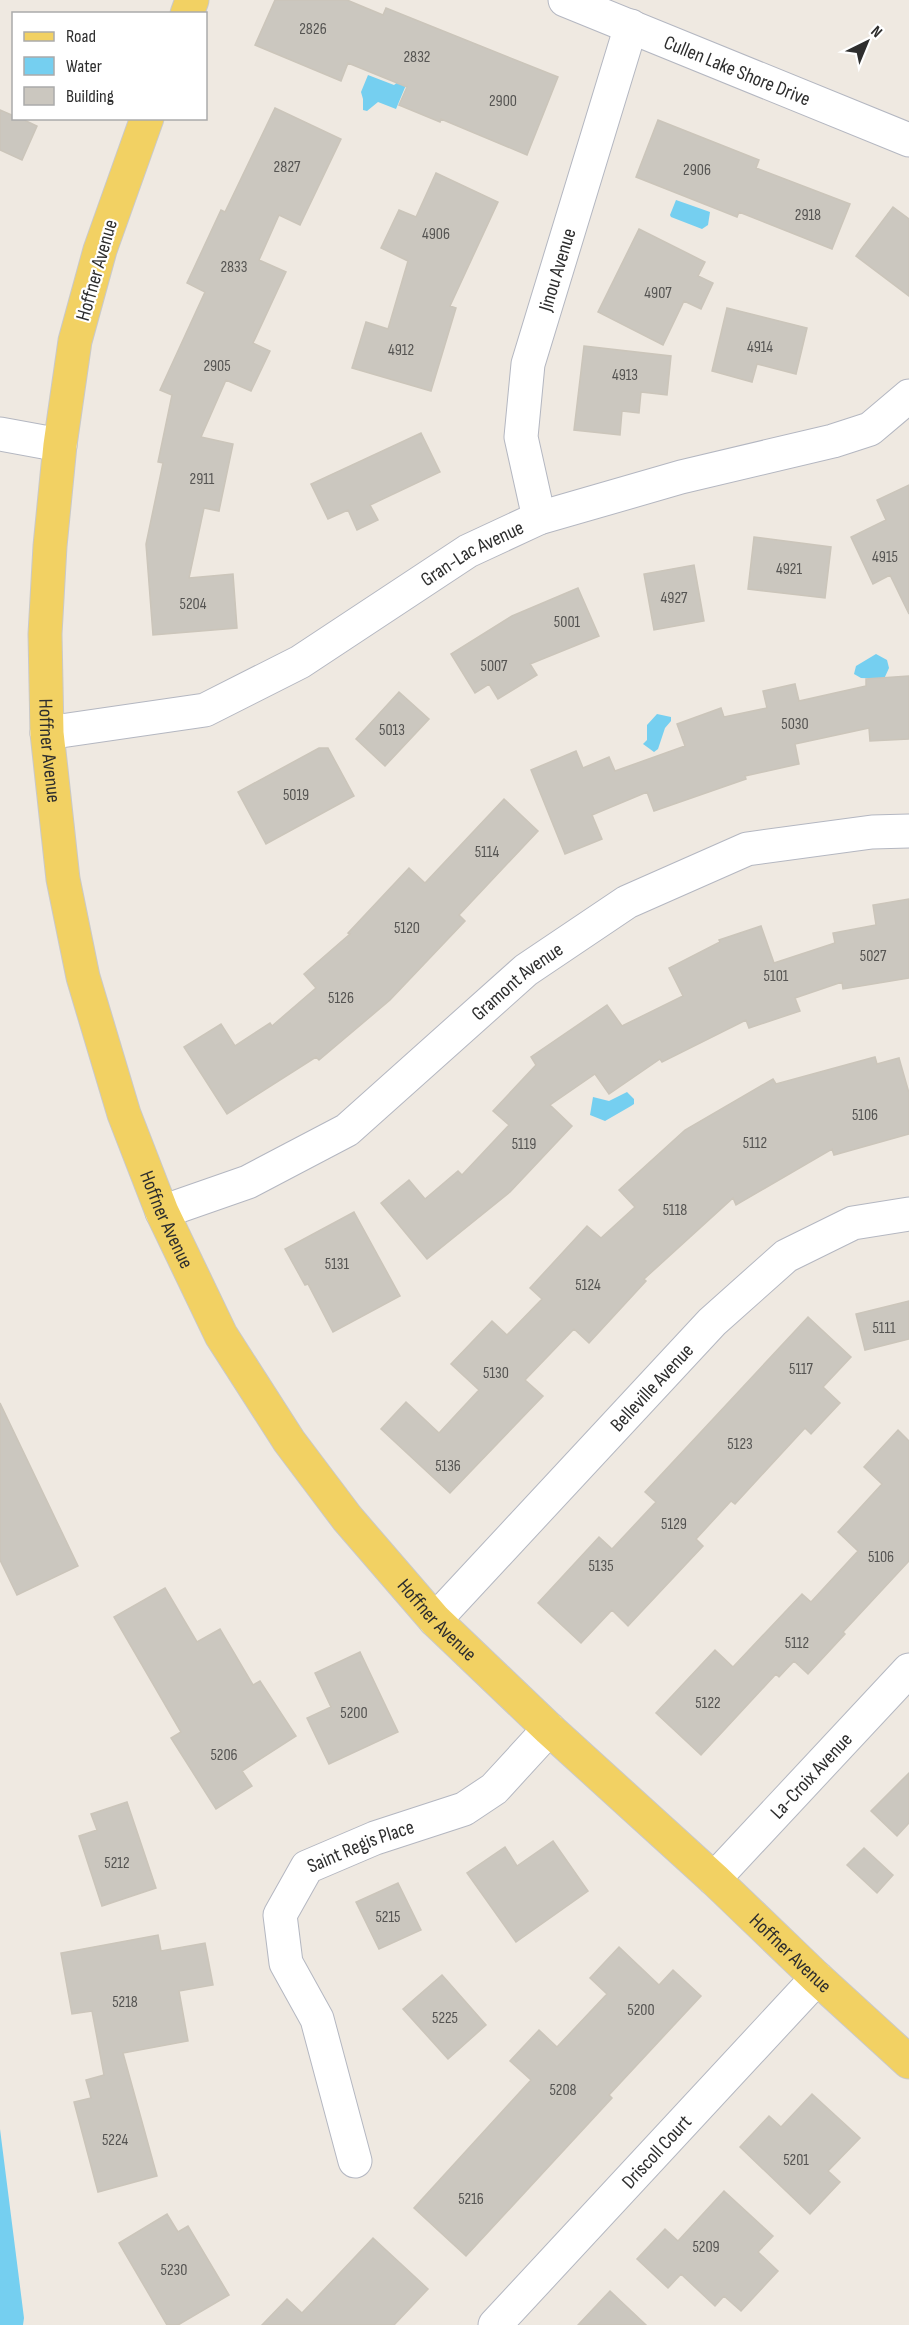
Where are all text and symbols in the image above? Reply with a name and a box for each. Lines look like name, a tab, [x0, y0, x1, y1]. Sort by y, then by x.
legend	[12, 12, 207, 120]
north arrow	[837, 12, 897, 72]
house number: 2826	[299, 20, 327, 39]
text: N	[867, 22, 886, 42]
text: Road	[66, 26, 96, 47]
street label: Cullen Lake Shore Drive	[660, 31, 814, 112]
house number: 2832	[404, 48, 430, 67]
text: Water	[66, 56, 102, 77]
text: Building	[66, 86, 114, 107]
house number: 2900	[489, 92, 517, 111]
house number: 2827	[274, 158, 301, 177]
house number: 2906	[683, 161, 711, 180]
house number: 2918	[795, 206, 821, 225]
street label: Hoffner Avenue	[71, 217, 123, 324]
house number: 4906	[422, 225, 450, 244]
street label: Jinou Avenue	[534, 226, 582, 315]
house number: 2833	[220, 258, 248, 277]
house number: 4907	[644, 284, 672, 303]
house number: 4914	[747, 338, 773, 357]
house number: 4912	[388, 341, 414, 360]
house number: 2905	[203, 357, 231, 376]
house number: 4913	[612, 366, 638, 385]
house number: 2911	[190, 470, 215, 489]
street label: Gran-Lac Avenue	[416, 516, 528, 592]
house number: 4915	[872, 548, 898, 567]
house number: 4921	[776, 560, 802, 579]
house number: 4927	[661, 589, 688, 608]
house number: 5204	[180, 595, 207, 614]
house number: 5001	[554, 613, 581, 632]
house number: 5007	[480, 657, 508, 676]
street label: Hoffner Avenue	[33, 698, 66, 804]
house number: 5030	[781, 715, 809, 734]
house number: 5013	[379, 721, 405, 740]
house number: 5019	[283, 786, 309, 805]
house number: 5114	[475, 843, 499, 862]
house number: 5120	[394, 919, 420, 938]
street label: Gramont Avenue	[467, 938, 568, 1026]
house number: 5027	[860, 947, 887, 966]
house number: 5101	[764, 967, 789, 986]
house number: 5126	[328, 989, 354, 1008]
house number: 5106	[852, 1106, 878, 1125]
house number: 5112	[743, 1134, 767, 1153]
house number: 5119	[512, 1135, 536, 1154]
street label: Hoffner Avenue	[134, 1168, 198, 1273]
house number: 5118	[663, 1201, 687, 1220]
house number: 5131	[325, 1255, 350, 1274]
house number: 5124	[575, 1276, 601, 1295]
house number: 5111	[872, 1319, 896, 1338]
street label: Belleville Avenue	[606, 1339, 699, 1437]
house number: 5117	[789, 1360, 814, 1379]
house number: 5130	[483, 1364, 509, 1383]
house number: 5123	[727, 1435, 753, 1454]
house number: 5136	[435, 1457, 461, 1476]
house number: 5129	[661, 1515, 687, 1534]
house number: 5106	[868, 1548, 894, 1567]
house number: 5135	[588, 1557, 614, 1576]
street label: Hoffner Avenue	[392, 1574, 481, 1666]
house number: 5112	[785, 1634, 809, 1653]
house number: 5122	[695, 1694, 721, 1713]
house number: 5200	[340, 1704, 368, 1723]
street label: La-Croix Avenue	[766, 1728, 858, 1824]
house number: 5206	[210, 1746, 238, 1765]
street label: Saint Regis Place	[304, 1815, 417, 1879]
house number: 5212	[104, 1854, 130, 1873]
house number: 5215	[375, 1908, 401, 1927]
street label: Hoffner Avenue	[744, 1909, 836, 1998]
house number: 5218	[112, 1993, 138, 2012]
house number: 5200	[627, 2001, 655, 2020]
house number: 5225	[432, 2009, 458, 2028]
house number: 5208	[549, 2081, 577, 2100]
street label: Driscoll Court	[617, 2110, 697, 2194]
house number: 5224	[102, 2131, 128, 2150]
house number: 5201	[783, 2151, 809, 2170]
house number: 5216	[458, 2190, 484, 2209]
house number: 5209	[692, 2238, 720, 2257]
house number: 5230	[161, 2261, 187, 2280]

